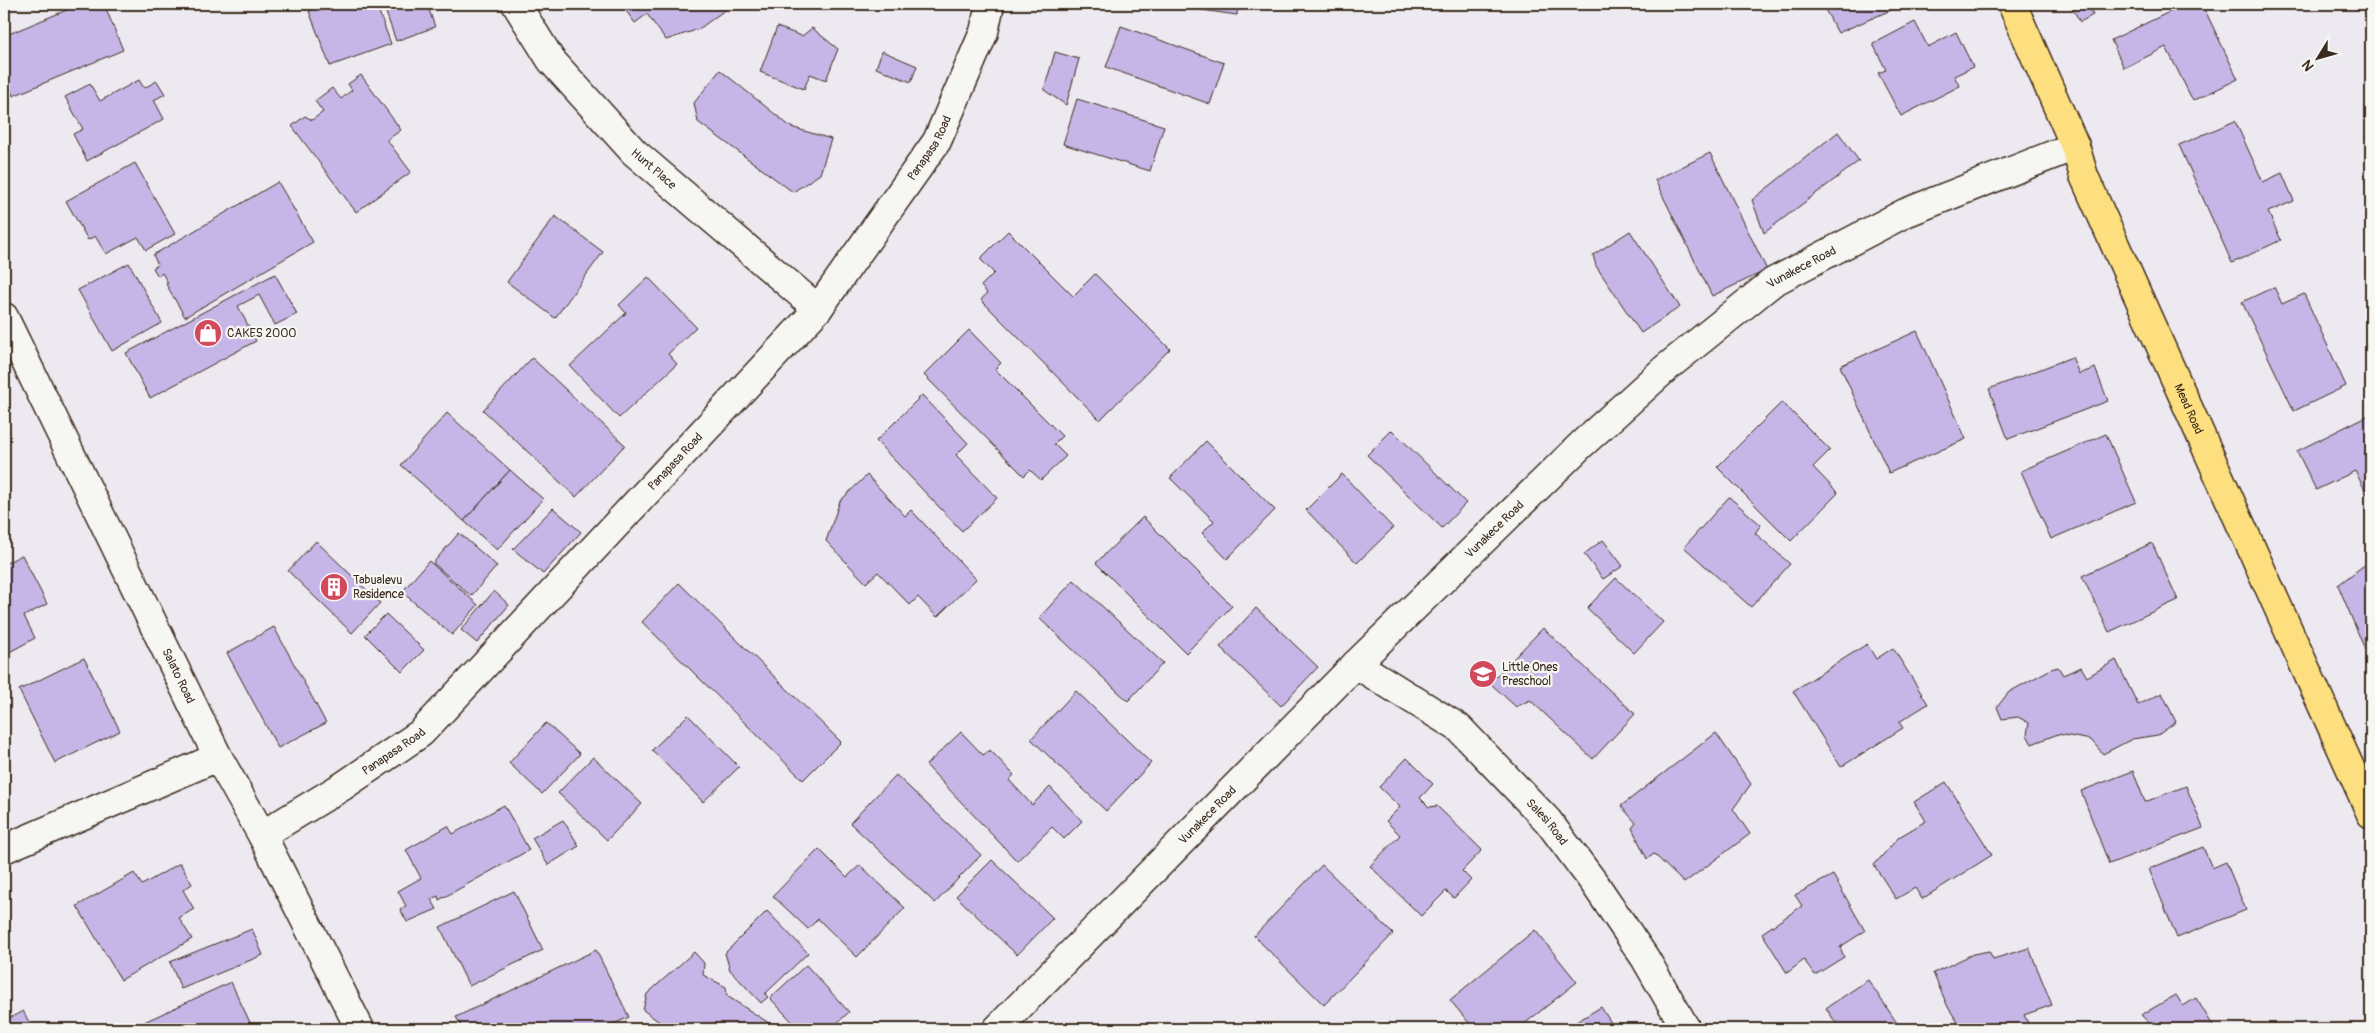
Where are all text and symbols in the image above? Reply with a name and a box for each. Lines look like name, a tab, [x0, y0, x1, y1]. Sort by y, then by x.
north arrow	[2292, 32, 2342, 82]
text: N	[2298, 57, 2318, 74]
street label: Panapasa Road	[904, 113, 955, 183]
street label: Hunt Place	[628, 145, 680, 192]
street label: Vunakece Road	[1764, 243, 1839, 292]
shop icon: CAKES 2000	[193, 318, 223, 348]
place label: CAKES 2000	[227, 326, 297, 341]
street label: Mead Road	[2171, 381, 2207, 436]
street label: Panapasa Road	[645, 429, 706, 493]
street label: Vunakece Road	[1462, 497, 1527, 561]
building icon: Tabualevu Residence	[319, 572, 349, 602]
place label: Tabualevu Residence	[353, 573, 404, 602]
street label: Salato Road	[159, 646, 198, 706]
school or university icon: Little Ones Preschool	[1468, 659, 1498, 689]
place label: Little Ones Preschool	[1502, 660, 1558, 689]
street label: Panapasa Road	[359, 725, 429, 778]
street label: Vunakece Road	[1175, 783, 1239, 848]
street label: Salesi Road	[1523, 795, 1571, 848]

